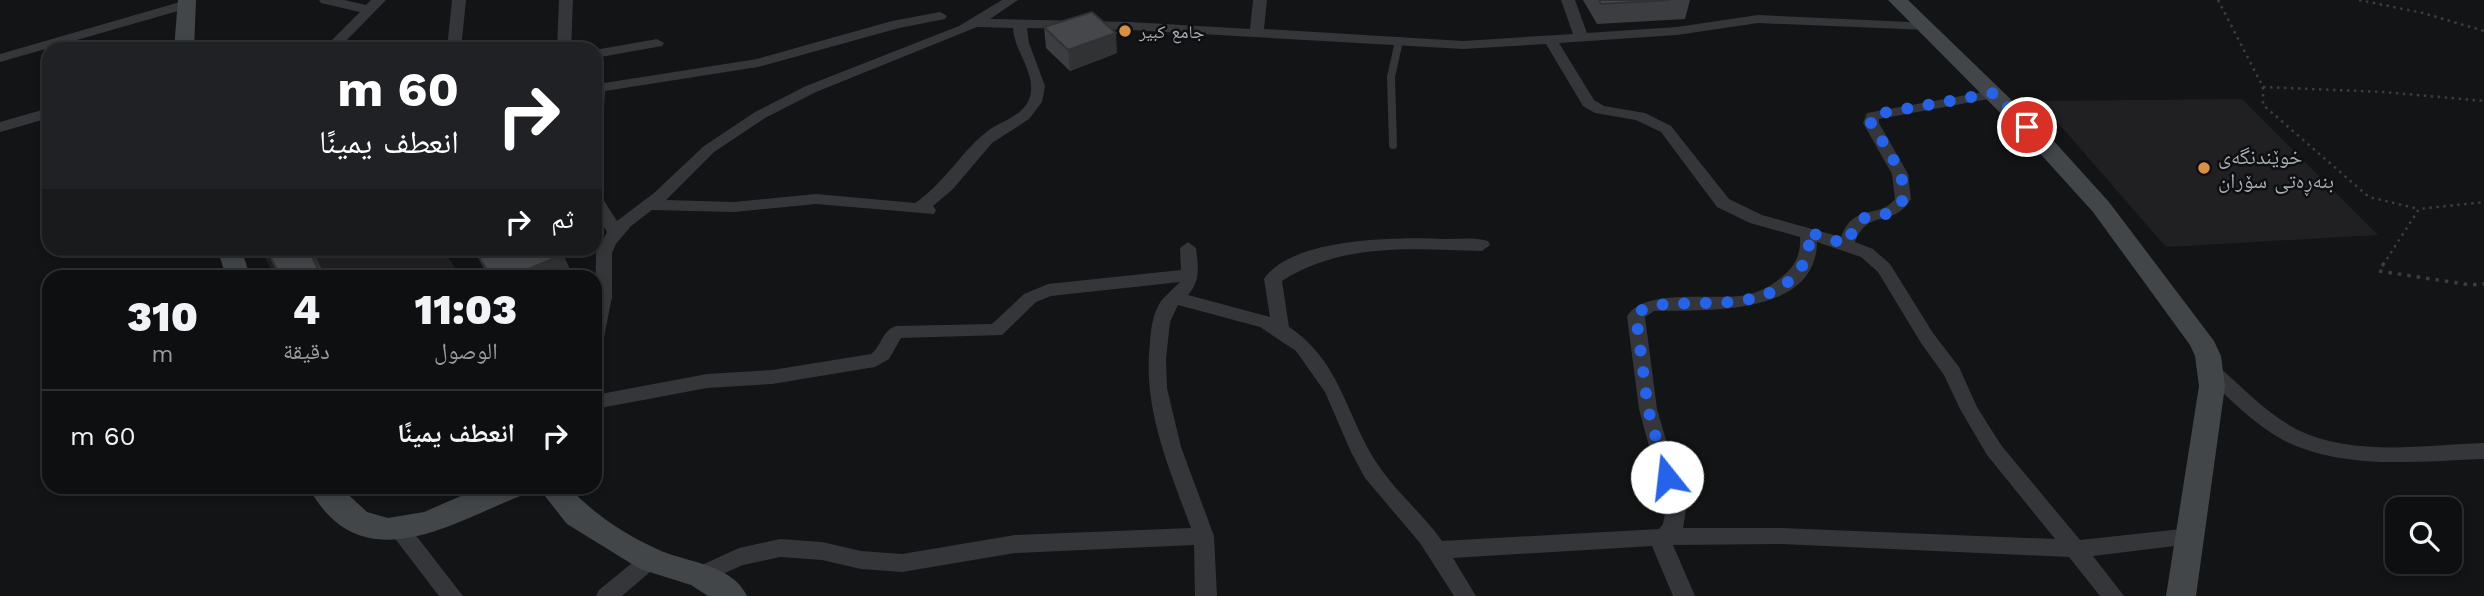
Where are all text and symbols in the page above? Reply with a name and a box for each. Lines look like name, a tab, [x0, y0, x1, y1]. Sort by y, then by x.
place label: جامع كبير	[1138, 21, 1204, 44]
marker: جامع كبير	[1117, 23, 1133, 39]
text: 60 m	[337, 60, 459, 118]
icon: right	[483, 70, 574, 161]
pin	[1997, 97, 2057, 157]
icon: arrive	[2008, 108, 2046, 146]
text: انعطف يمينًا	[319, 123, 459, 161]
place label: خوێندنگەی بنەڕەتی سۆران	[2218, 144, 2334, 197]
marker: خوێندنگەی بنەڕەتی سۆران	[2196, 160, 2212, 176]
icon: right	[499, 203, 537, 241]
text: ثم	[551, 204, 574, 234]
text: 4	[292, 285, 320, 334]
text: 11:03	[415, 285, 517, 334]
text: 310	[127, 292, 198, 341]
text: دقيقة	[283, 338, 330, 365]
text: الوصول	[434, 338, 498, 365]
text: m	[152, 341, 173, 368]
icon: right	[536, 417, 574, 455]
text: انعطف يمينًا	[397, 418, 515, 448]
text: 60 m	[70, 421, 136, 451]
position arrow	[1630, 440, 1704, 514]
map controls	[2385, 497, 2462, 574]
button: search	[2385, 497, 2462, 574]

